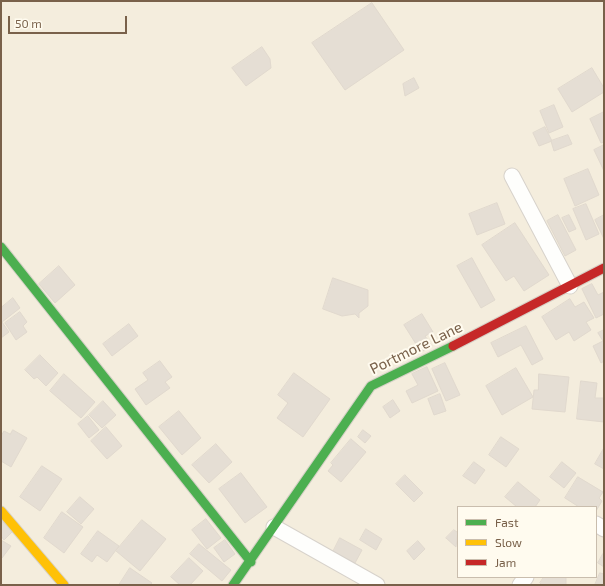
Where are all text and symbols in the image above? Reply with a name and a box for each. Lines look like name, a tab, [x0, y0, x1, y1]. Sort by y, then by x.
scale bar	[10, 8, 129, 34]
text: 50 m	[15, 16, 42, 30]
street label: Portmore Lane	[367, 318, 465, 378]
legend	[457, 506, 597, 578]
text: Fast	[495, 515, 518, 529]
text: Slow	[495, 535, 522, 549]
text: Jam	[495, 555, 516, 569]

